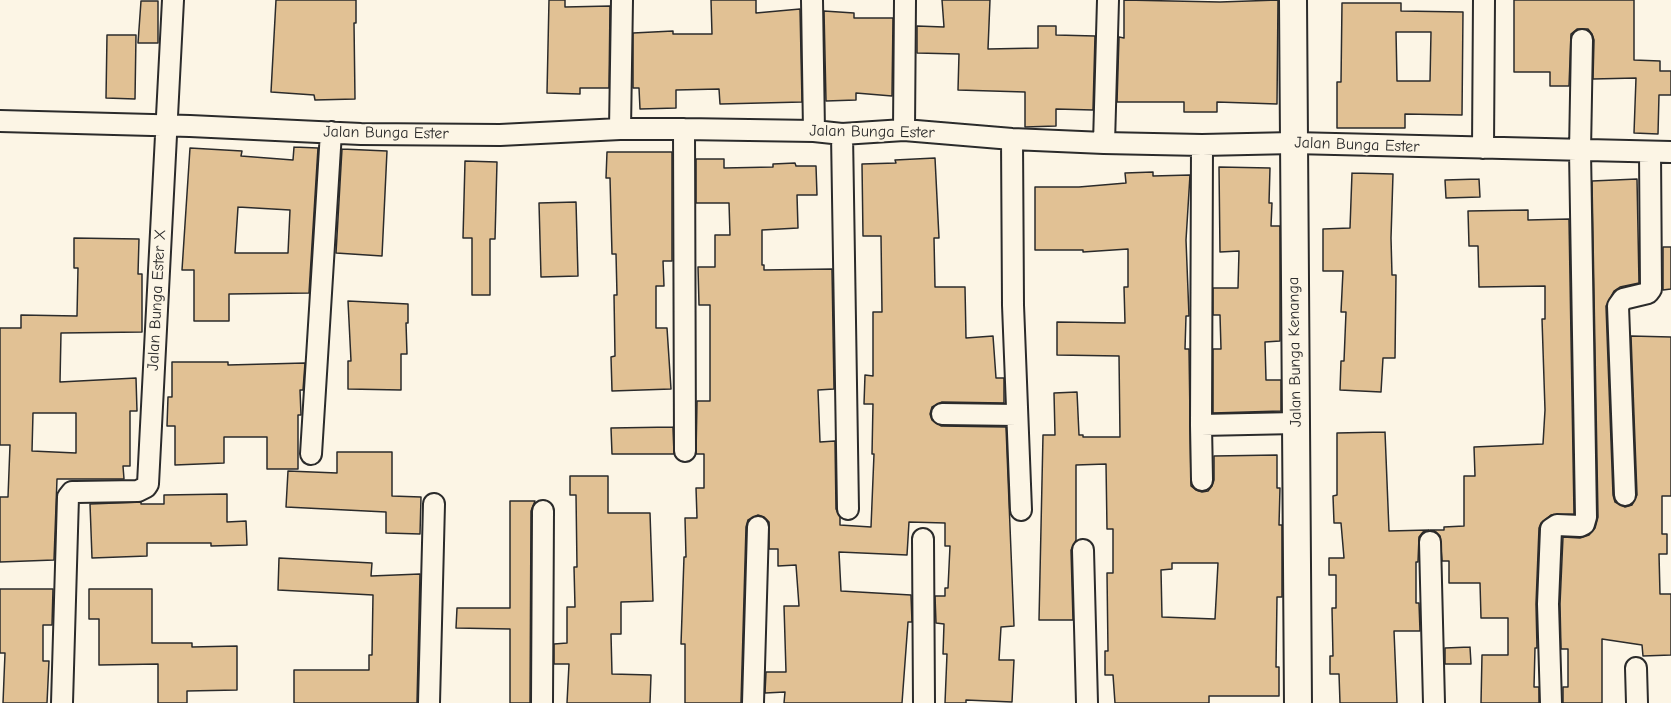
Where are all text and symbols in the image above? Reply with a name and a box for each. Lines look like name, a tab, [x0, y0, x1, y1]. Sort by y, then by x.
street label: Jalan Bunga Ester	[809, 121, 935, 143]
street label: Jalan Bunga Ester	[323, 122, 449, 144]
street label: Jalan Bunga Ester	[1294, 133, 1420, 157]
street label: Jalan Bunga Ester X	[144, 229, 170, 371]
street label: Jalan Bunga Kenanga	[1284, 277, 1306, 427]

